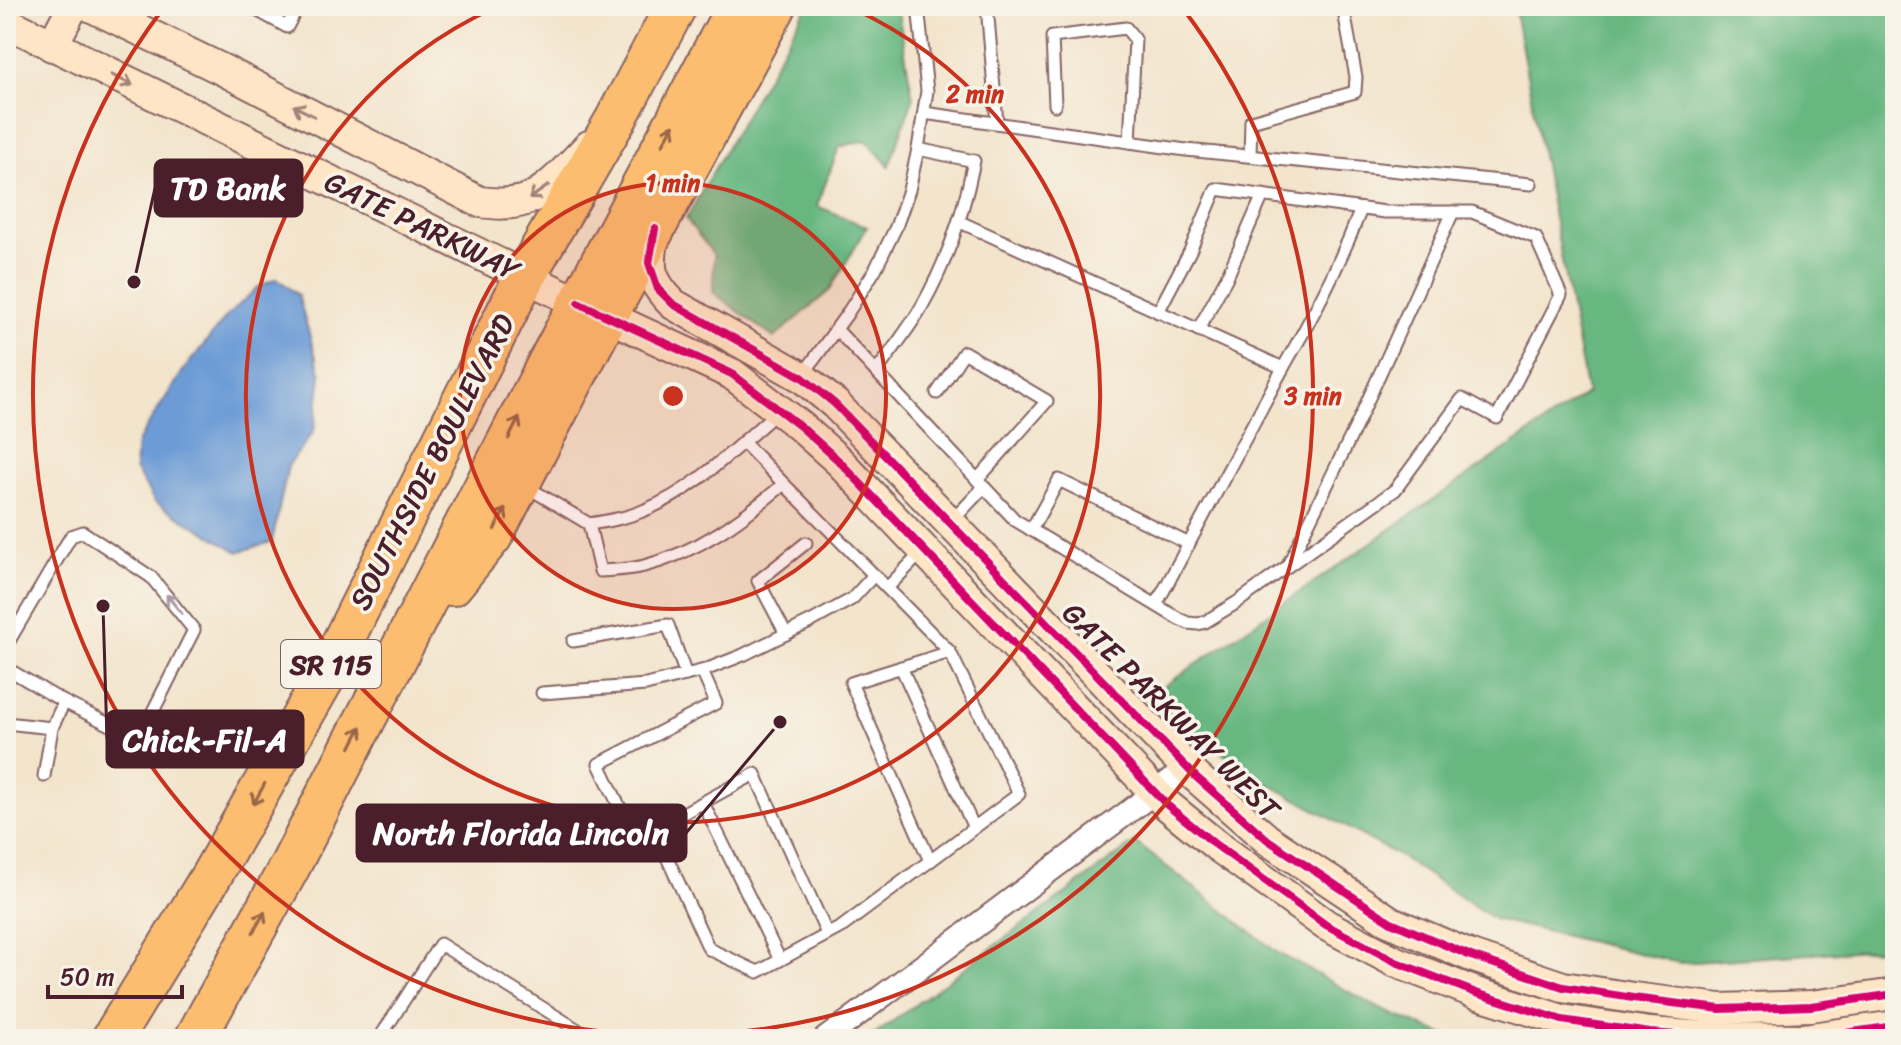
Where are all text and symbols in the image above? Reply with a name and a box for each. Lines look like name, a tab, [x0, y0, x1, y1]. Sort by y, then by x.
one-way arrow	[110, 73, 134, 88]
text: 2 min	[945, 73, 1004, 115]
one-way arrow	[292, 103, 316, 119]
one-way arrow	[660, 124, 676, 148]
street label: GATE PARKWAY	[315, 155, 531, 298]
callout: TD Bank	[155, 160, 302, 216]
text: TD Bank	[170, 160, 287, 217]
text: 1 min	[646, 162, 700, 204]
one-way arrow	[528, 184, 550, 200]
street label: SOUTHSIDE BOULEVARD	[334, 304, 530, 620]
text: 3 min	[1283, 375, 1342, 417]
centre of rings	[659, 382, 687, 410]
one-way arrow	[506, 417, 522, 441]
one-way arrow	[493, 508, 509, 532]
street label: GATE PARKWAY WEST	[1048, 588, 1295, 835]
one-way arrow	[165, 594, 182, 615]
road number: SR 115	[281, 640, 381, 688]
callout: Chick-Fil-A	[107, 711, 303, 767]
text: Chick-Fil-A	[122, 712, 287, 769]
one-way arrow	[348, 726, 364, 750]
one-way arrow	[251, 781, 266, 805]
callout: North Florida Lincoln	[357, 805, 686, 861]
text: North Florida Lincoln	[372, 805, 670, 862]
one-way arrow	[252, 910, 268, 934]
scale bar	[48, 949, 182, 999]
text: 50 m	[60, 956, 115, 998]

